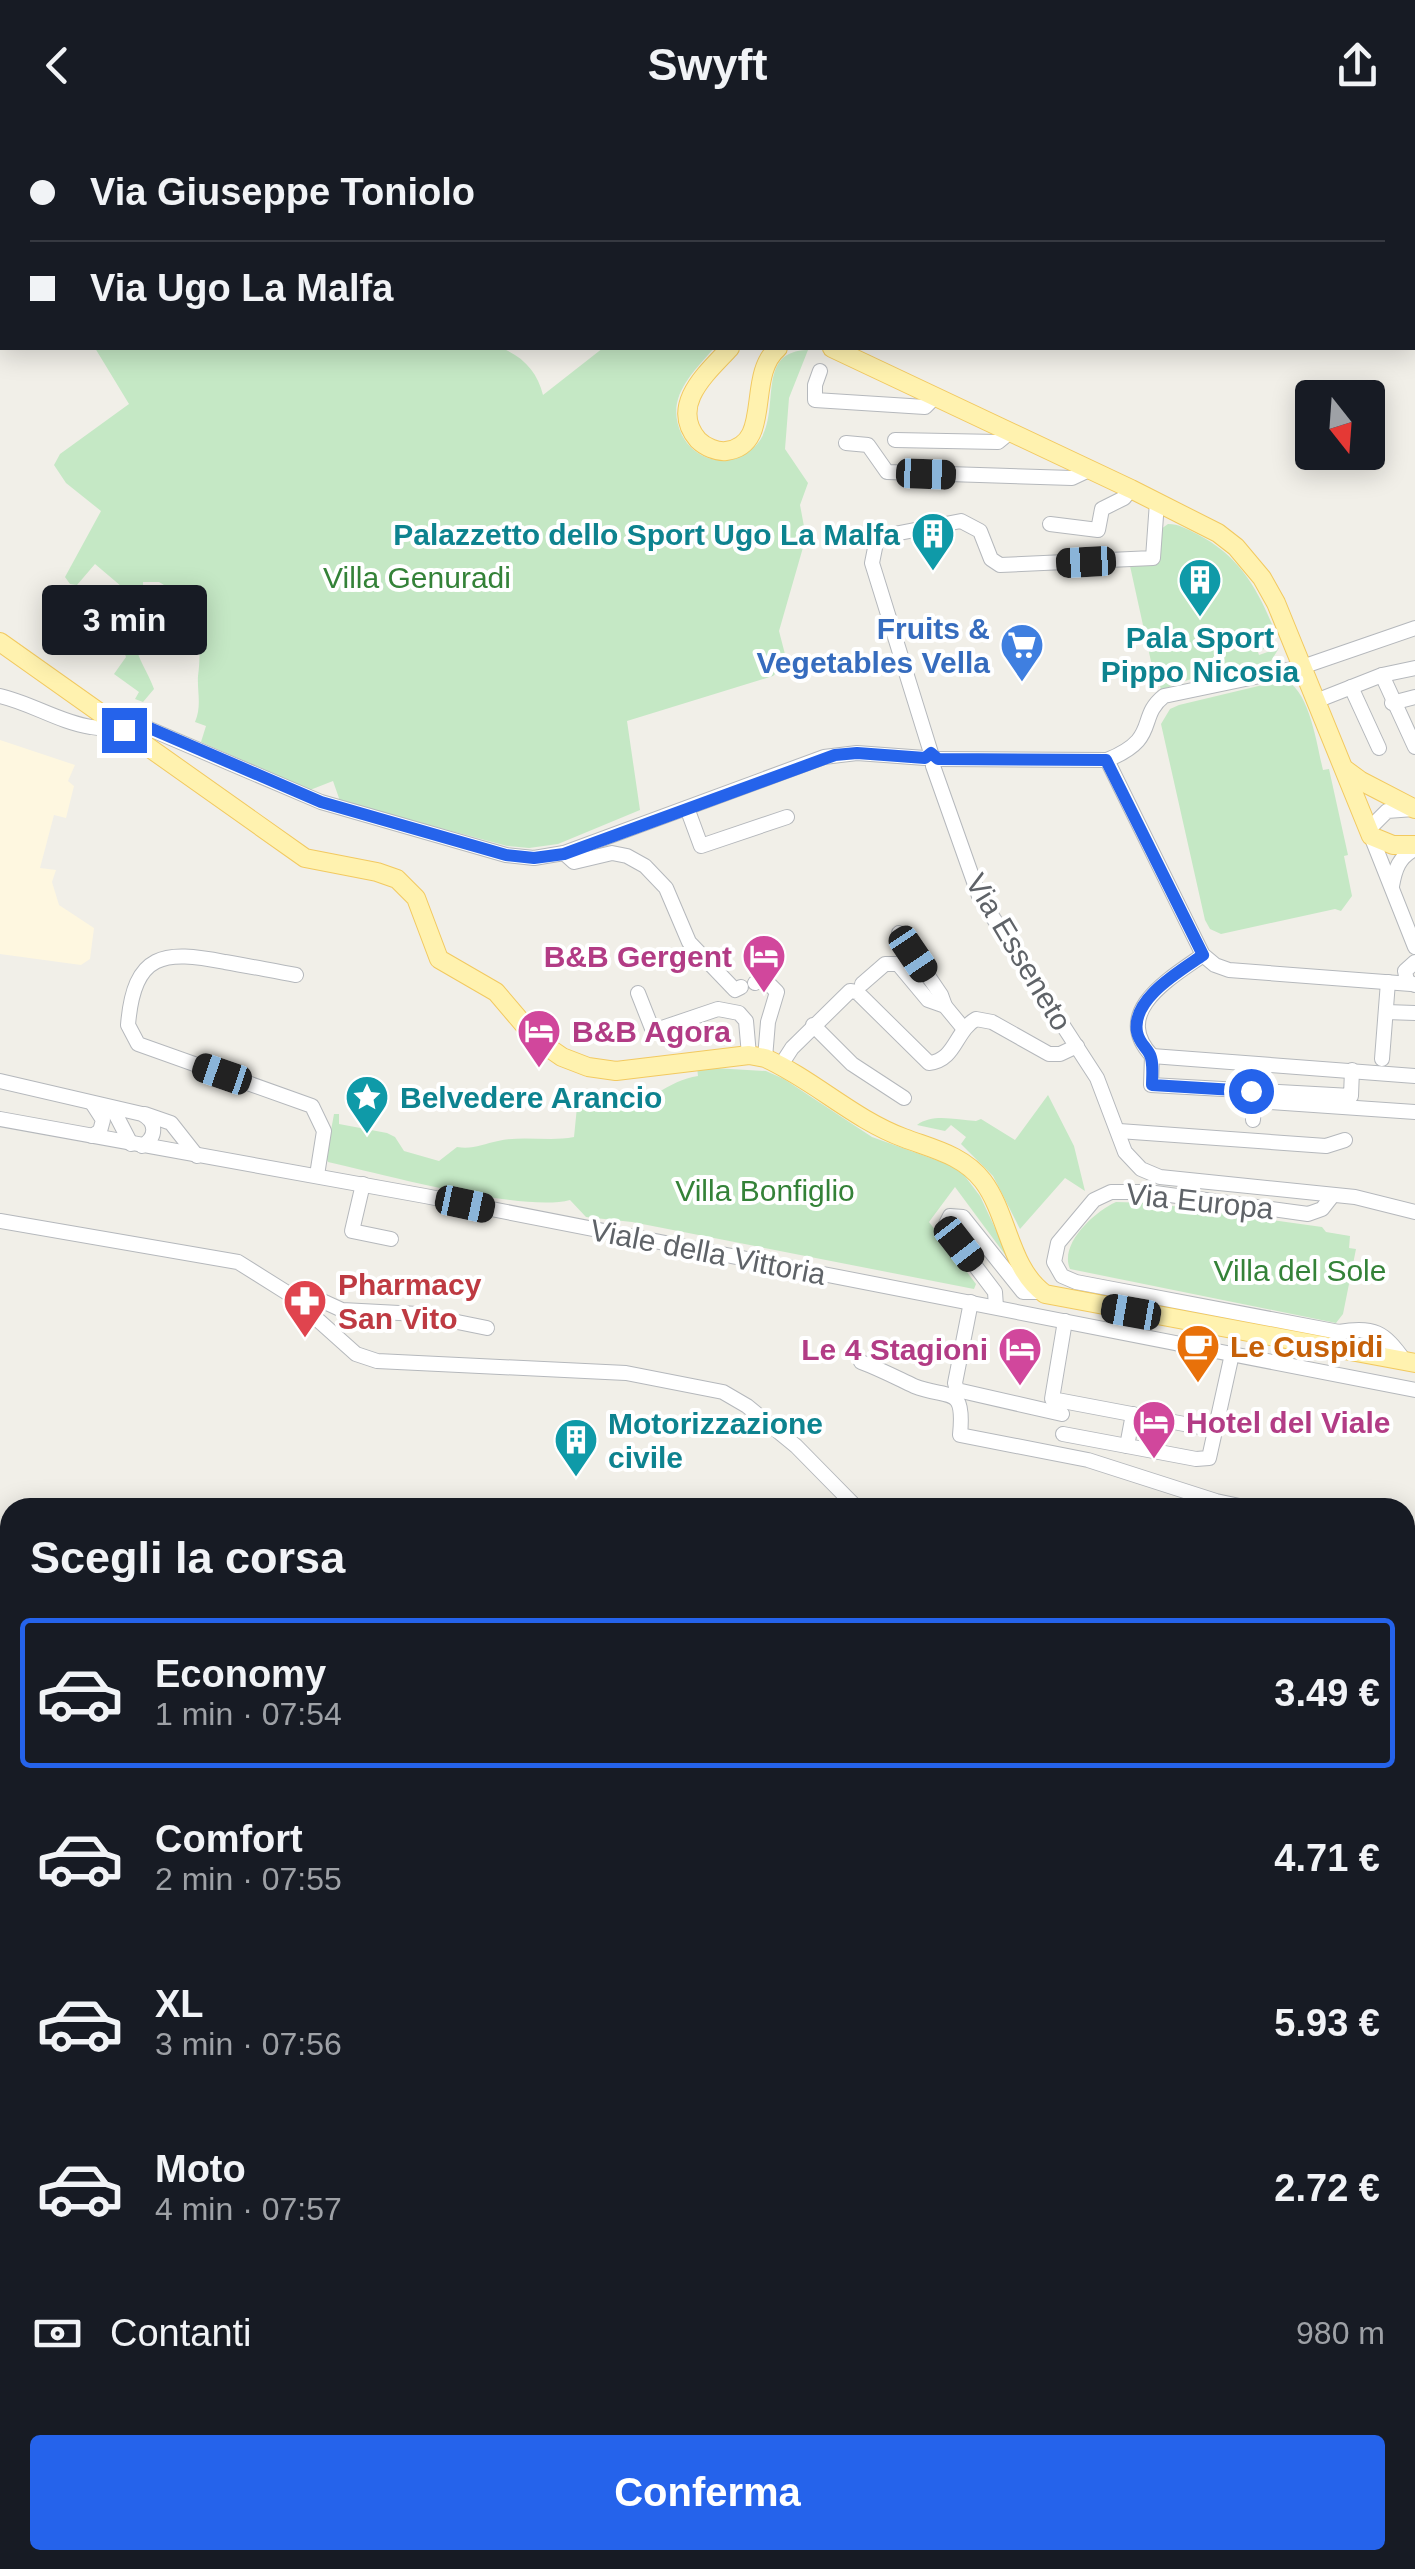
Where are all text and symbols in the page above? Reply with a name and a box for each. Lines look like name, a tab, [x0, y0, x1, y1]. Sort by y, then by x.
icon: back	[30, 38, 85, 93]
icon: share	[1330, 38, 1385, 93]
text: Swyft	[647, 39, 768, 90]
text: Via Giuseppe Toniolo	[90, 171, 475, 213]
text: Via Ugo La Malfa	[90, 267, 393, 309]
north arrow	[1295, 380, 1385, 470]
map controls	[1295, 380, 1385, 470]
car	[895, 458, 957, 490]
building icon: Palazzetto dello Sport Ugo La Malfa	[910, 511, 956, 572]
place label: Palazzetto dello Sport Ugo La Malfa	[393, 518, 900, 551]
car	[1055, 545, 1117, 579]
building icon: Pala Sport Pippo Nicosia	[1177, 557, 1223, 618]
park label: Villa Genuradi	[323, 561, 511, 594]
callout: 3 min	[42, 585, 206, 655]
text: 3 min	[83, 602, 166, 638]
place label: Fruits & Vegetables Vella	[757, 612, 990, 679]
place label: Pala Sport Pippo Nicosia	[1101, 621, 1299, 688]
supermarket icon: Fruits & Vegetables Vella	[999, 622, 1045, 683]
route end	[102, 708, 147, 753]
street label: Via Esseneto	[959, 868, 1079, 1036]
car	[884, 921, 942, 987]
hotel icon: B&B Gergent	[741, 933, 787, 994]
place label: B&B Gergent	[544, 940, 732, 973]
hotel icon: B&B Agora	[516, 1008, 562, 1069]
place label: B&B Agora	[572, 1015, 731, 1048]
car	[189, 1050, 255, 1098]
route start	[1229, 1069, 1274, 1114]
place icon: Belvedere Arancio	[344, 1074, 390, 1135]
place label: Belvedere Arancio	[400, 1081, 662, 1114]
park label: Villa Bonfiglio	[675, 1174, 855, 1207]
street label: Via Europa	[1125, 1177, 1276, 1225]
car	[433, 1183, 497, 1225]
car	[929, 1211, 989, 1277]
street label: Viale della Vittoria	[588, 1213, 829, 1291]
park label: Villa del Sole	[1214, 1254, 1386, 1287]
place label: Pharmacy San Vito	[338, 1268, 482, 1335]
pharmacy icon: Pharmacy San Vito	[282, 1278, 328, 1339]
car	[1099, 1292, 1163, 1332]
cafe icon: Le Cuspidi	[1175, 1323, 1221, 1384]
hotel icon: Le 4 Stagioni	[997, 1326, 1043, 1387]
place label: Le Cuspidi	[1230, 1330, 1383, 1363]
place label: Le 4 Stagioni	[801, 1333, 988, 1366]
hotel icon: Hotel del Viale	[1131, 1399, 1177, 1460]
place label: Hotel del Viale	[1186, 1406, 1391, 1439]
place label: Motorizzazione civile	[608, 1407, 823, 1474]
building icon: Motorizzazione civile	[553, 1417, 599, 1478]
text: Scegli la corsa	[30, 1532, 345, 1583]
icon: car	[35, 1648, 125, 1738]
text: Economy	[155, 1653, 326, 1695]
text: 3.49 €	[1274, 1672, 1380, 1714]
text: 1 min · 07:54	[155, 1696, 342, 1732]
icon: car	[35, 1813, 125, 1903]
text: Comfort	[155, 1818, 303, 1860]
text: 4.71 €	[1274, 1837, 1380, 1879]
text: 2 min · 07:55	[155, 1861, 342, 1897]
icon: car	[35, 1978, 125, 2068]
text: XL	[155, 1983, 204, 2025]
text: 5.93 €	[1274, 2002, 1380, 2044]
text: 3 min · 07:56	[155, 2026, 342, 2062]
icon: car	[35, 2143, 125, 2233]
text: Moto	[155, 2148, 246, 2190]
text: 2.72 €	[1274, 2167, 1380, 2209]
text: 4 min · 07:57	[155, 2191, 342, 2227]
icon: cash	[30, 2306, 85, 2361]
text: Contanti	[110, 2312, 252, 2354]
text: 980 m	[1296, 2315, 1385, 2351]
button: Conferma	[30, 2435, 1385, 2550]

